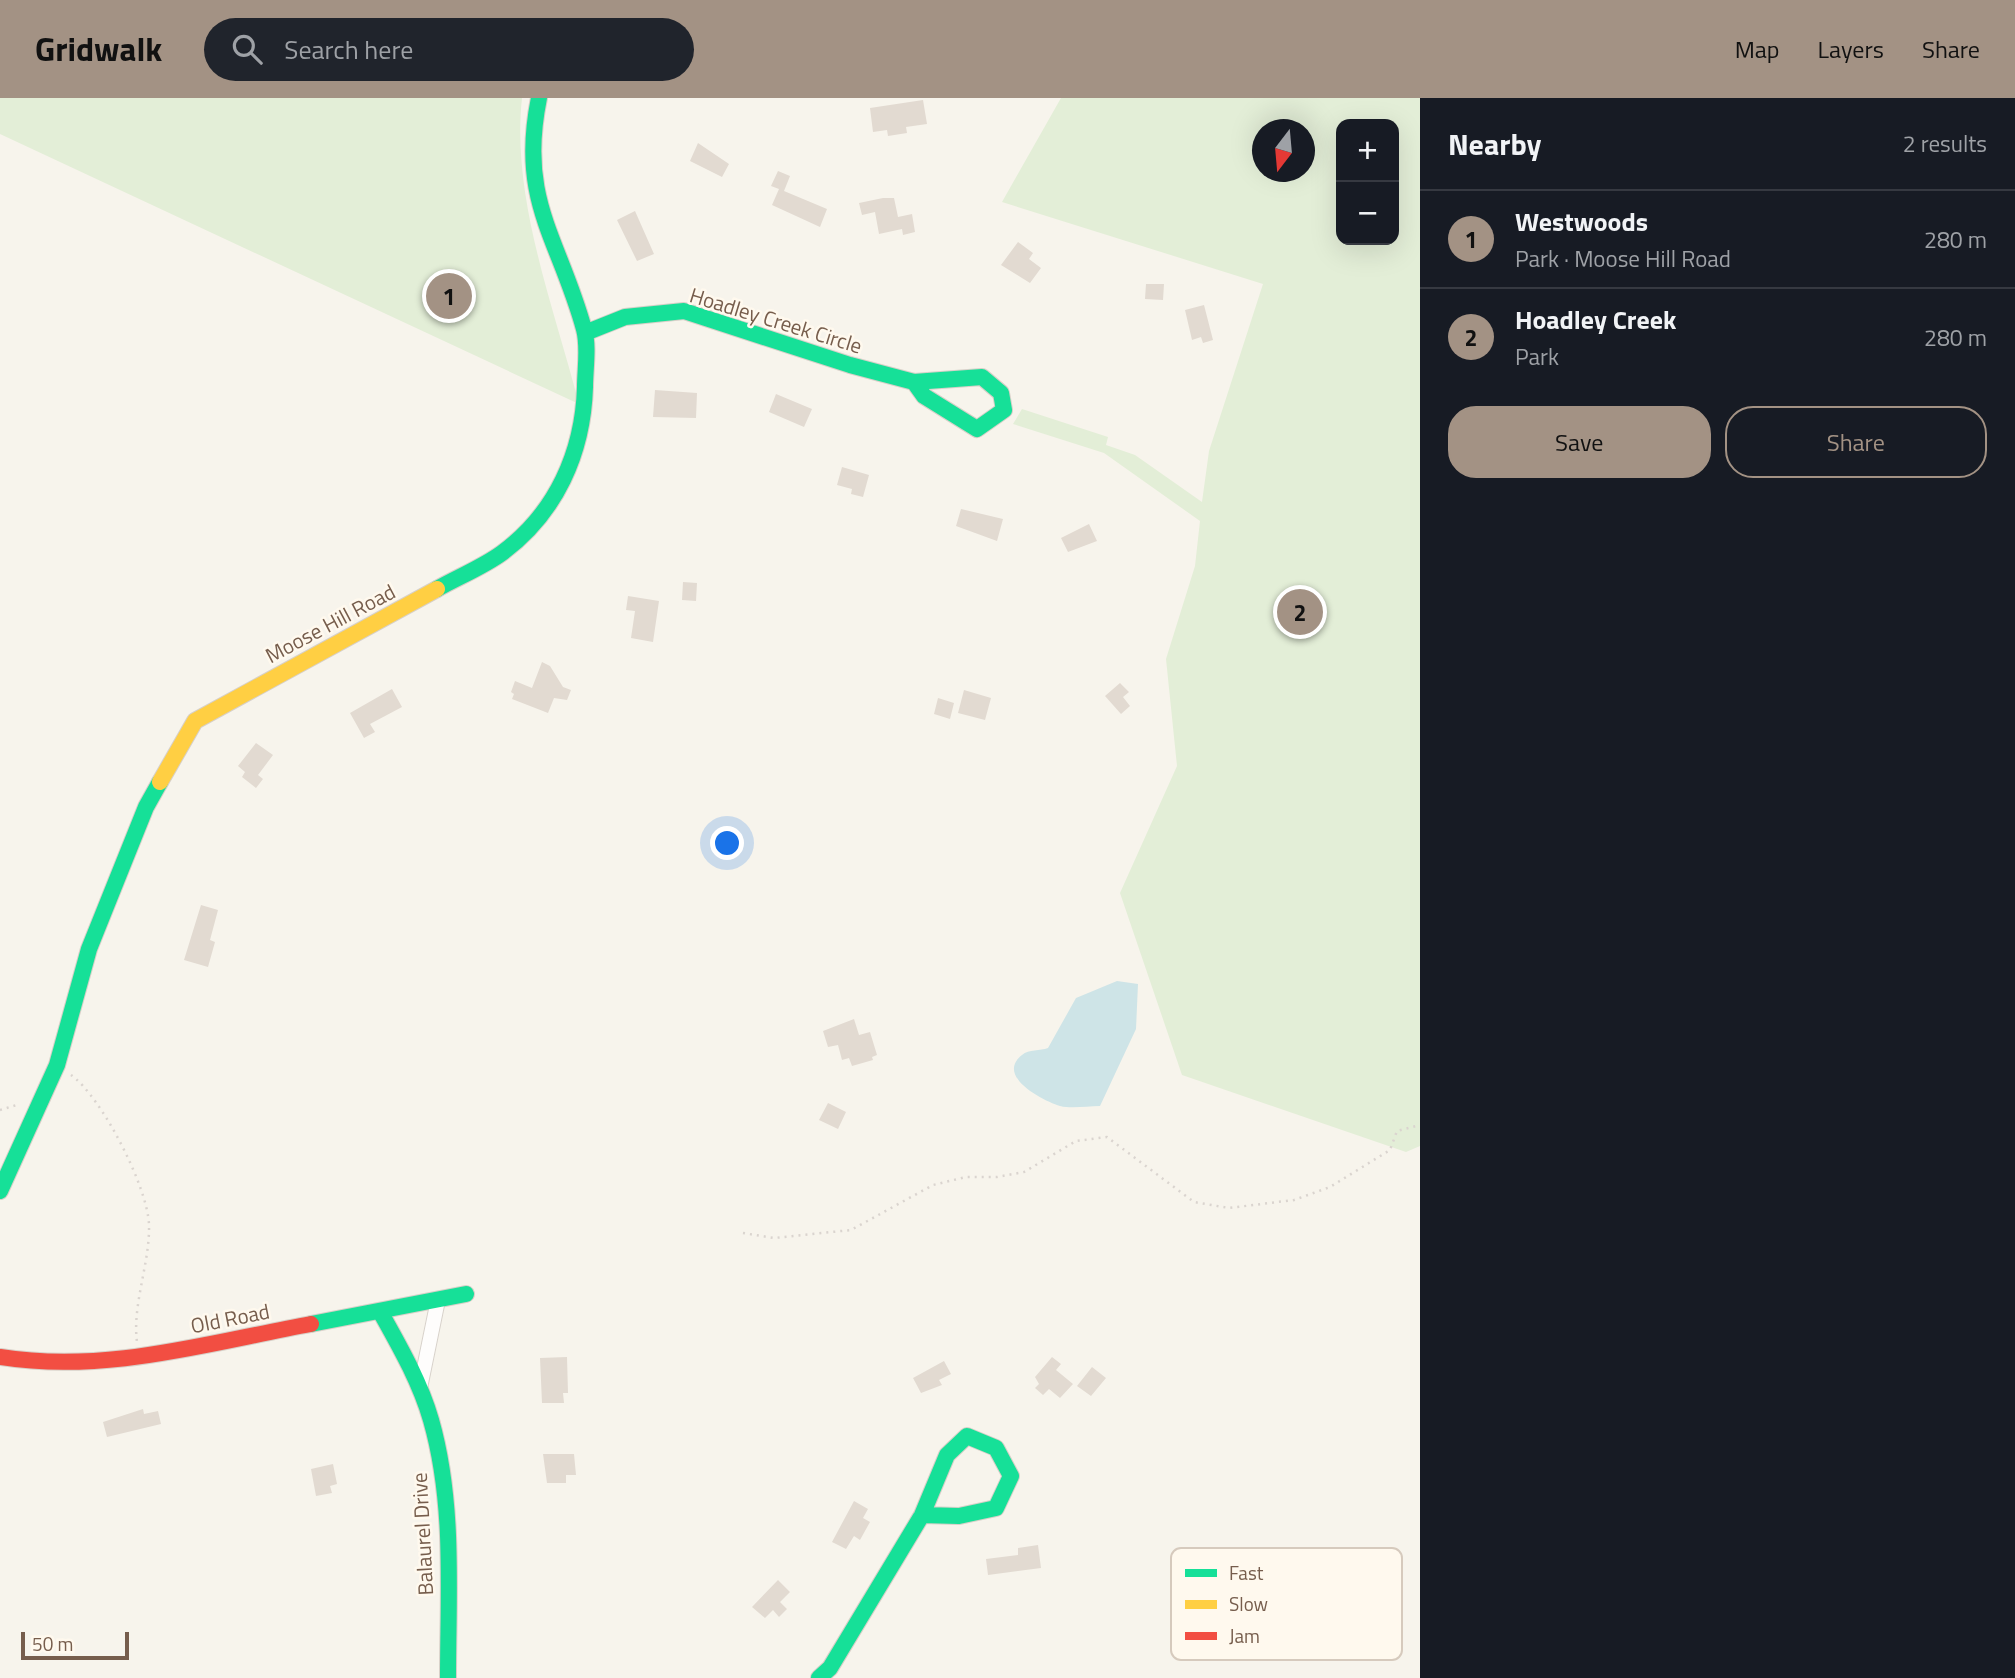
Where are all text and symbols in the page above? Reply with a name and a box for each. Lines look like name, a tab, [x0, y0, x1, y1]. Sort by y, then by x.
search box	[204, 18, 694, 81]
text: Gridwalk	[35, 24, 162, 74]
icon: search	[228, 30, 266, 68]
text: Search here	[284, 30, 413, 69]
text: Map	[1735, 31, 1780, 67]
text: Layers	[1818, 31, 1884, 67]
text: Share	[1922, 31, 1980, 67]
north arrow	[1252, 119, 1315, 182]
map controls	[1336, 119, 1399, 245]
button: +	[1336, 119, 1399, 182]
text: Nearby	[1448, 121, 1541, 167]
text: 2 results	[1903, 126, 1987, 161]
button: −	[1336, 182, 1399, 245]
text: Westwoods	[1515, 202, 1648, 241]
text: 1	[1465, 222, 1477, 257]
text: 280 m	[1924, 222, 1987, 257]
text: Park · Moose Hill Road	[1515, 241, 1731, 276]
pin: 1	[426, 270, 472, 322]
street label: Hoadley Creek Circle	[686, 279, 866, 361]
text: Hoadley Creek	[1515, 300, 1676, 339]
text: 2	[1465, 320, 1477, 355]
text: 280 m	[1924, 320, 1987, 355]
text: Park	[1515, 339, 1559, 374]
button: Save	[1448, 406, 1711, 478]
button: Share	[1725, 406, 1987, 478]
street label: Moose Hill Road	[259, 575, 401, 671]
pin: 2	[1277, 586, 1323, 638]
your location	[710, 826, 744, 860]
street label: Old Road	[188, 1295, 272, 1341]
street label: Balaurel Drive	[403, 1472, 441, 1596]
legend	[1171, 1548, 1402, 1660]
text: Fast	[1229, 1558, 1264, 1587]
text: Slow	[1229, 1589, 1268, 1618]
text: Jam	[1229, 1621, 1260, 1650]
scale bar	[21, 1629, 130, 1661]
text: 50 m	[32, 1629, 73, 1658]

